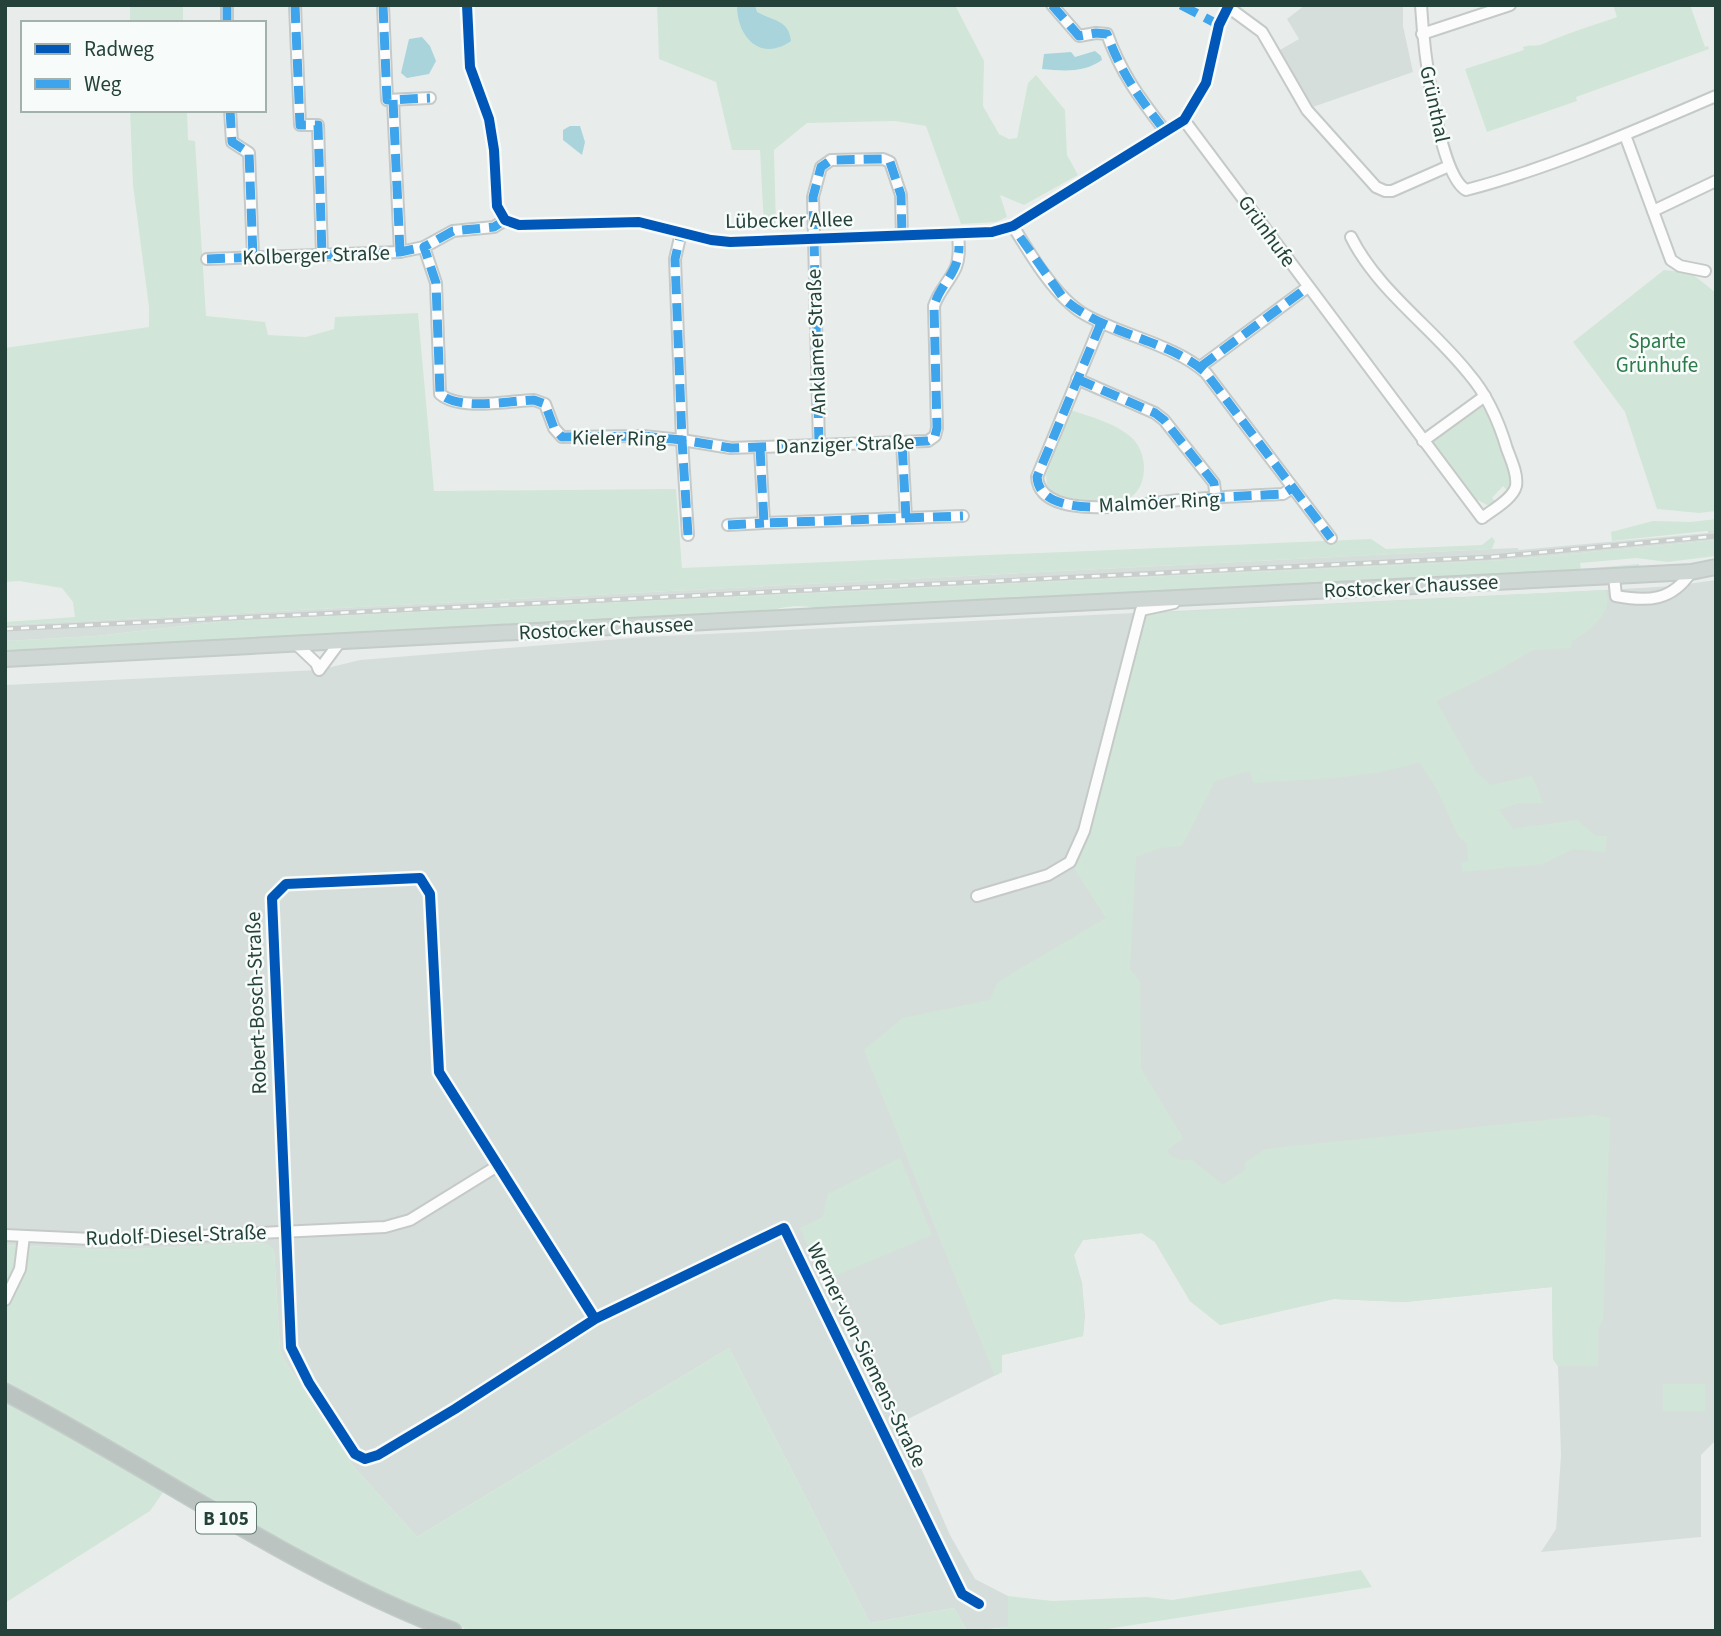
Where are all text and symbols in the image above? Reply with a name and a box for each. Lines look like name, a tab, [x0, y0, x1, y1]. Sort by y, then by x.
legend	[21, 21, 266, 112]
text: Radweg	[84, 34, 154, 64]
street label: Grünthal	[1412, 63, 1458, 145]
text: Weg	[84, 69, 122, 99]
street label: Grünhufe	[1231, 189, 1303, 273]
street label: Lübecker Allee	[725, 204, 853, 236]
street label: Kolberger Straße	[242, 237, 390, 273]
street label: Anklamer Straße	[798, 268, 834, 416]
park label: Sparte Grünhufe	[1616, 326, 1698, 380]
street label: Kieler Ring	[572, 422, 667, 454]
street label: Danziger Straße	[775, 427, 915, 461]
street label: Malmöer Ring	[1098, 484, 1221, 520]
street label: Rostocker Chaussee	[1323, 566, 1499, 606]
street label: Rostocker Chaussee	[518, 608, 694, 648]
street label: Robert-Bosch-Straße	[238, 911, 274, 1095]
street label: Rudolf-Diesel-Straße	[85, 1217, 267, 1253]
street label: Werner-von-Siemens-Straße	[799, 1237, 935, 1473]
road number: B 105	[196, 1502, 256, 1534]

